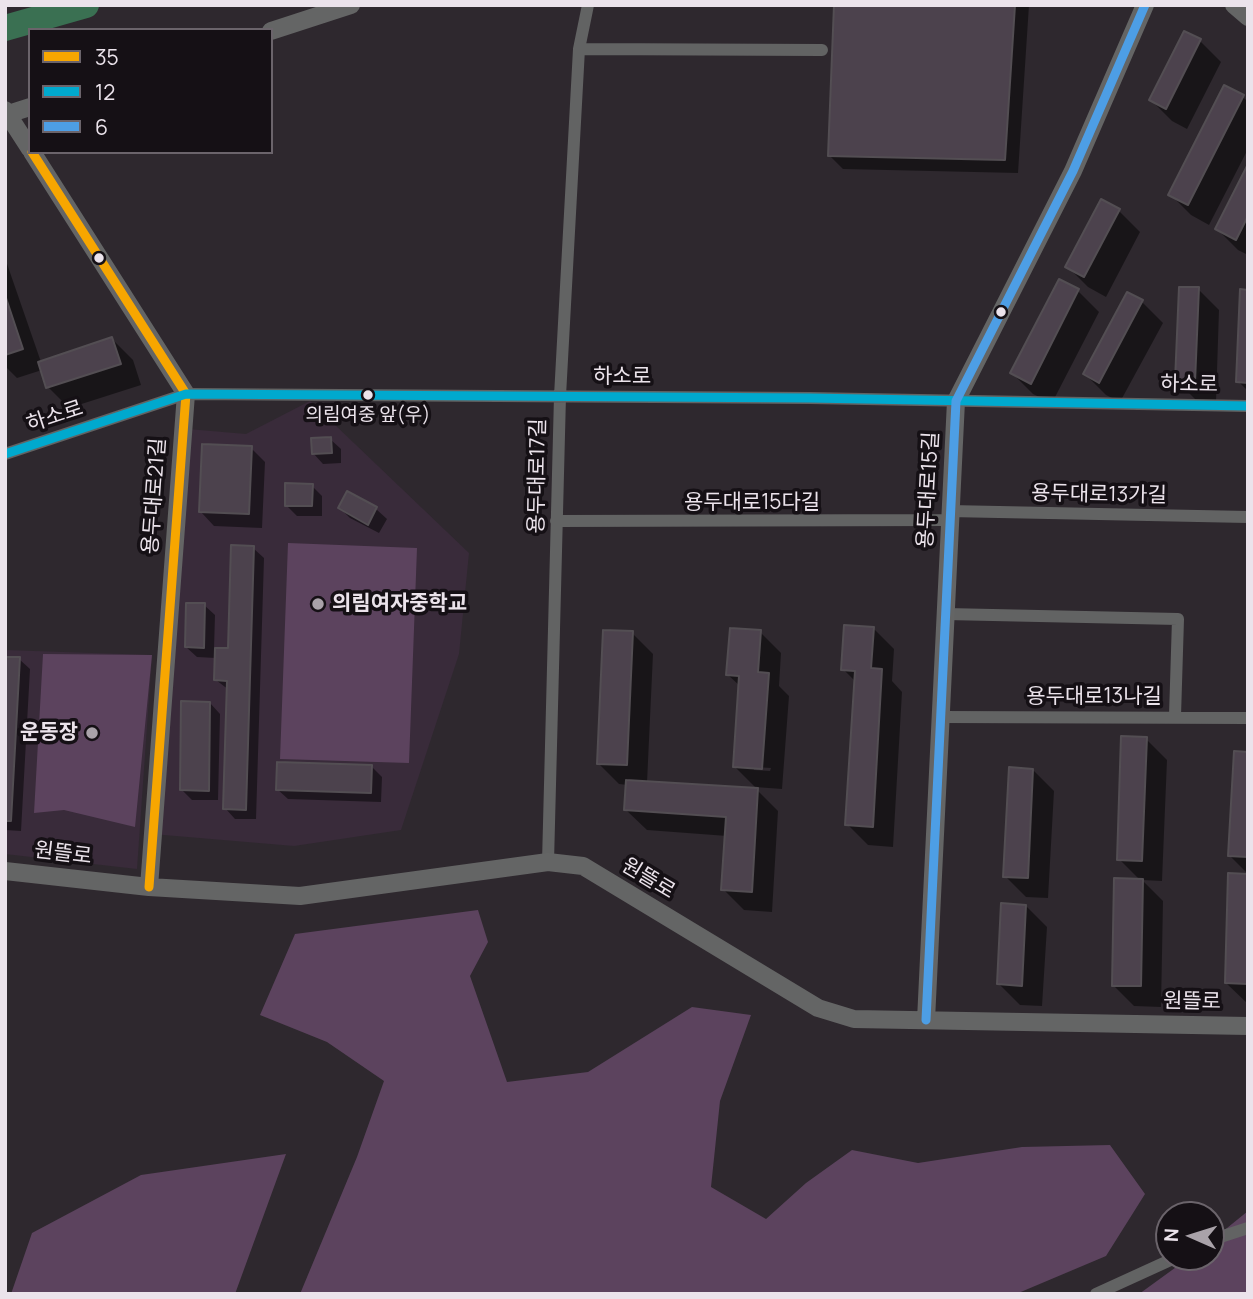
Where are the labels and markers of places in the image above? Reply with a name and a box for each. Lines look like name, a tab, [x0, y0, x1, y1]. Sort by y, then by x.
unlabelled marker	[92, 251, 106, 265]
unlabelled marker	[994, 305, 1008, 319]
marker: 의림여중 앞(우)	[361, 388, 375, 402]
place label: 의림여중 앞(우)	[306, 405, 430, 427]
place label: 의림여자중학교	[332, 591, 467, 617]
marker: 의림여자중학교	[310, 596, 326, 612]
place label: 운동장	[20, 720, 78, 746]
marker: 운동장	[84, 725, 100, 741]

